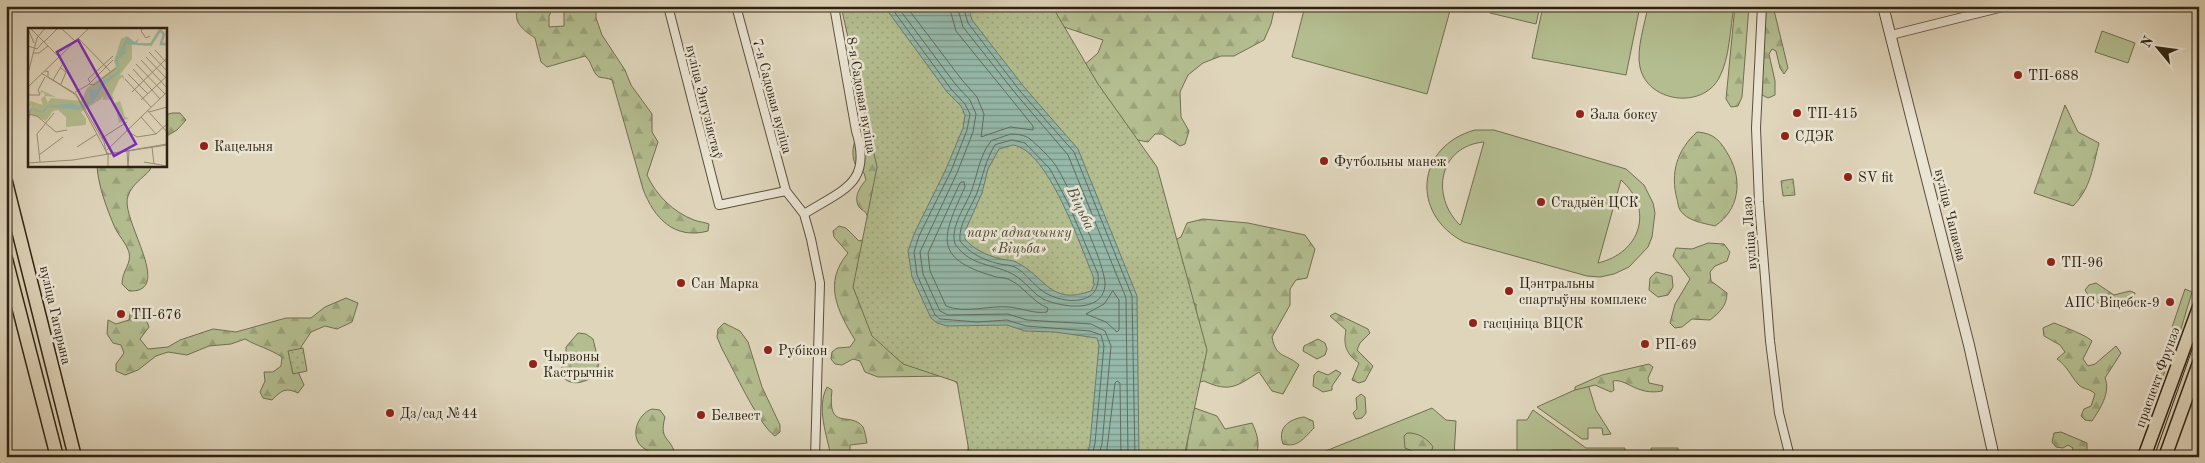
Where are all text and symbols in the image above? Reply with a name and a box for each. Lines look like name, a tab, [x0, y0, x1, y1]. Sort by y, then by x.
north arrow	[2132, 22, 2182, 72]
inset map	[28, 28, 166, 166]
text: N	[2139, 34, 2156, 50]
street label: 8-я Садовая вуліца	[844, 36, 878, 155]
street label: 7-я Садовая вуліца	[750, 37, 794, 155]
street label: вуліца Энтузіястаў	[683, 44, 725, 162]
marker: ТП-688	[2012, 69, 2024, 81]
place label: ТП-688	[2028, 69, 2079, 83]
marker: ТП-415	[1791, 107, 1803, 119]
place label: ТП-415	[1807, 107, 1858, 121]
marker: Зала боксу	[1574, 108, 1586, 120]
place label: Зала боксу	[1590, 108, 1659, 122]
marker: СДЭК	[1779, 130, 1791, 142]
place label: СДЭК	[1795, 130, 1834, 144]
marker: Кацельня	[198, 140, 210, 152]
place label: Кацельня	[214, 140, 273, 154]
marker: Футбольны манеж	[1318, 155, 1330, 167]
place label: Футбольны манеж	[1334, 155, 1447, 169]
street label: вуліца Чапаева	[1932, 168, 1968, 263]
marker: SV fit	[1842, 171, 1854, 183]
place label: SV fit	[1858, 171, 1894, 185]
water label: Віцьба	[1062, 183, 1097, 233]
marker: Стадыён ЦСК	[1535, 196, 1547, 208]
place label: Стадыён ЦСК	[1551, 196, 1639, 210]
street label: вуліца Лазо	[1740, 196, 1760, 270]
park label: парк адпачынку «Віцьба»	[967, 226, 1072, 257]
marker: ТП-96	[2045, 256, 2057, 268]
place label: ТП-96	[2061, 256, 2103, 270]
street label: вуліца Гагарына	[37, 265, 73, 366]
marker: Сан Марка	[675, 277, 687, 289]
place label: Сан Марка	[691, 277, 759, 291]
place label: Цэнтральны спартыўны комплекс	[1519, 277, 1647, 307]
marker: Цэнтральны спартыўны комплекс	[1503, 285, 1515, 297]
place label: АПС Віцебск-9	[2064, 296, 2160, 310]
marker: АПС Віцебск-9	[2164, 296, 2176, 308]
marker: ТП-676	[115, 308, 127, 320]
place label: ТП-676	[131, 308, 182, 322]
marker: гасцініца ВЦСК	[1467, 317, 1479, 329]
place label: гасцініца ВЦСК	[1483, 317, 1584, 331]
street label: праспект Фрунзэ	[2133, 325, 2183, 429]
marker: РП-69	[1639, 338, 1651, 350]
place label: РП-69	[1655, 338, 1697, 352]
marker: Рубікон	[762, 344, 774, 356]
place label: Рубікон	[778, 344, 828, 358]
place label: Чырвоны Кастрычнік	[543, 350, 614, 380]
marker: Чырвоны Кастрычнік	[527, 358, 539, 370]
marker: Дз/сад №44	[384, 407, 396, 419]
place label: Дз/сад №44	[400, 407, 478, 421]
marker: Белвест	[695, 409, 707, 421]
place label: Белвест	[711, 409, 761, 423]

